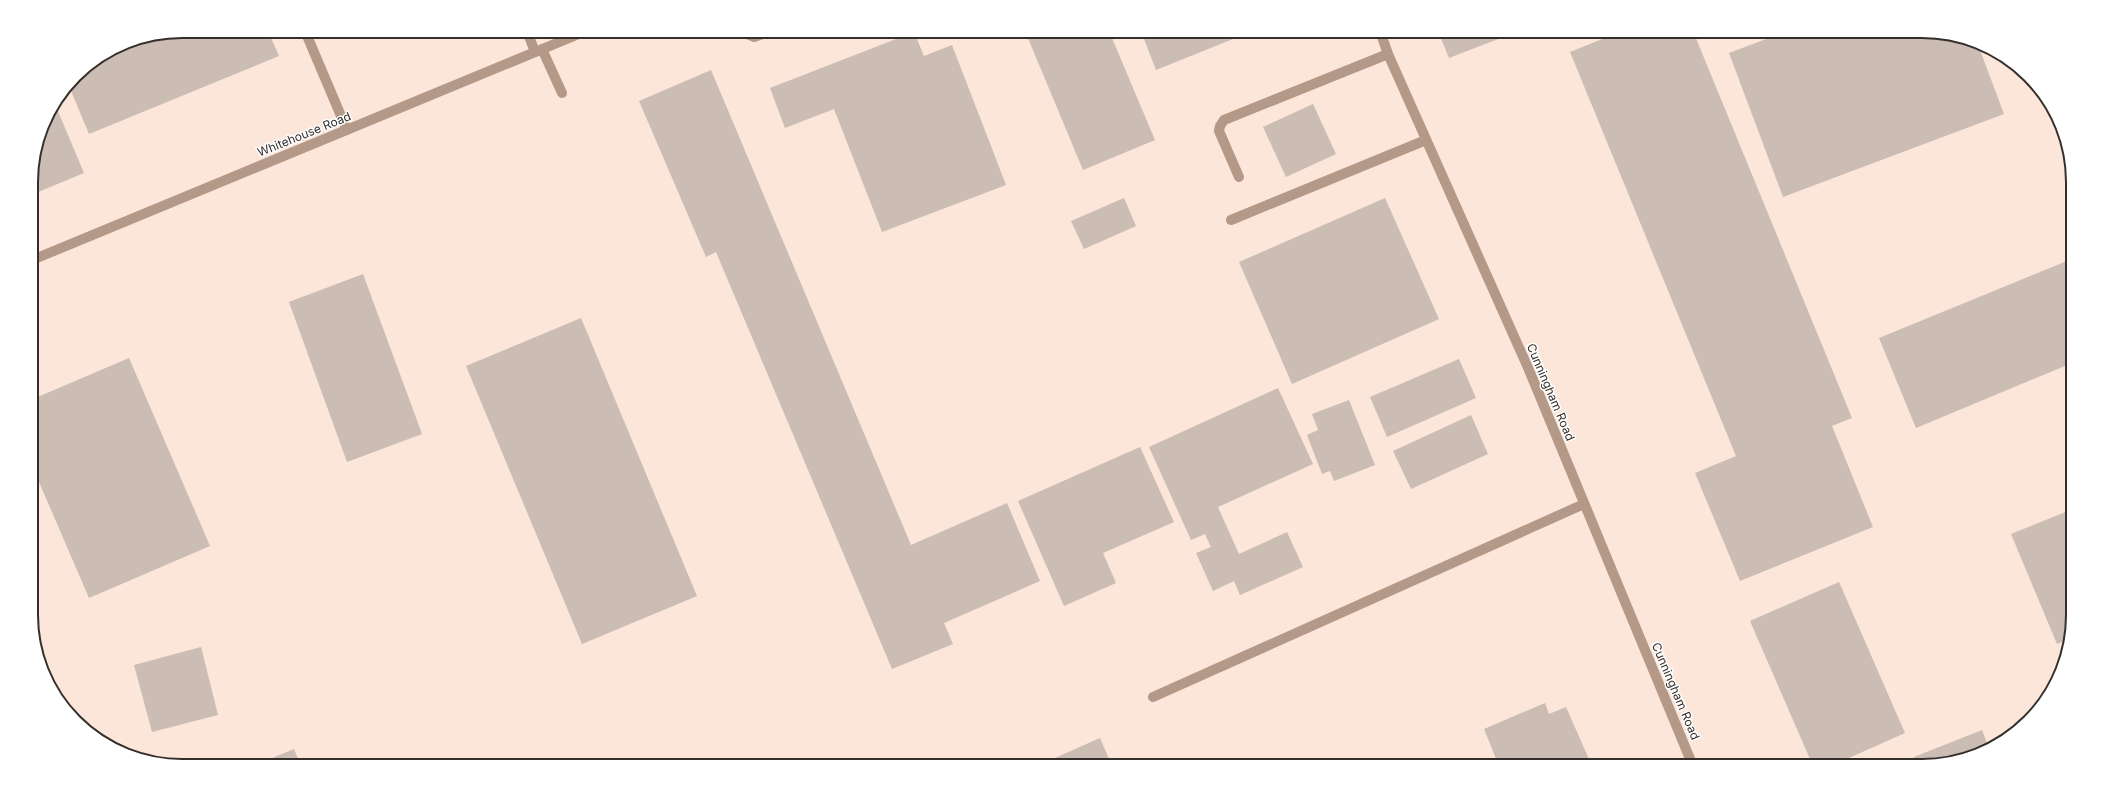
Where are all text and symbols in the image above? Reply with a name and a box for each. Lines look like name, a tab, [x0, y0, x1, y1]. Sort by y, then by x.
street label: Whitehouse Road	[255, 108, 353, 160]
street label: Cunningham Road	[1524, 341, 1578, 443]
street label: Cunningham Road	[1649, 640, 1703, 742]

